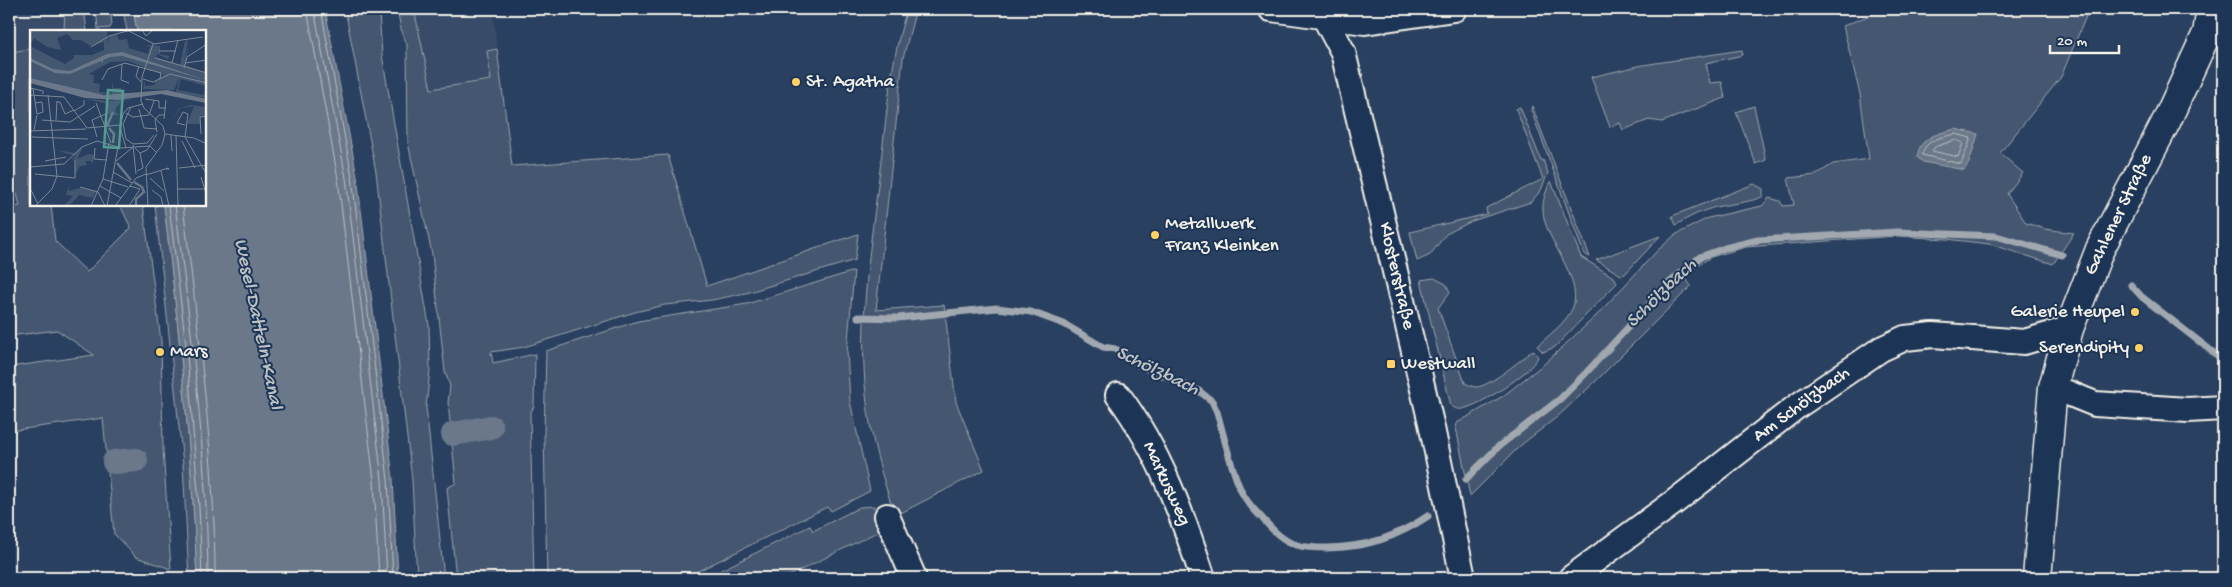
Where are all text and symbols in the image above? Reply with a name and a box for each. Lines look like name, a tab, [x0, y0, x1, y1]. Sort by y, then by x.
scale bar	[2050, 22, 2118, 54]
inset map	[30, 30, 206, 206]
text: 20 m	[2057, 33, 2087, 51]
place label: St. Agatha	[806, 71, 896, 94]
marker: St. Agatha	[790, 76, 802, 88]
street label: Gahlener Straße	[2080, 150, 2158, 279]
place label: Metallwerk Franz Kleinken	[1164, 213, 1279, 258]
street label: Klosterstraße	[1373, 220, 1420, 332]
marker: Metallwerk Franz Kleinken	[1149, 229, 1161, 241]
water label: Wesel-Datteln-Kanal	[228, 237, 287, 413]
water label: Schölzbach	[1622, 254, 1702, 333]
place label: Galerie Heupel	[2010, 301, 2125, 324]
marker: Galerie Heupel	[2129, 306, 2141, 318]
place label: Serendipity	[2039, 337, 2130, 360]
place label: Mars	[170, 341, 208, 364]
water label: Schölzbach	[1112, 342, 1203, 402]
marker: Serendipity	[2133, 342, 2145, 354]
marker: Mars	[154, 346, 166, 358]
place label: Westwall	[1401, 353, 1475, 376]
marker: Westwall	[1385, 358, 1397, 370]
street label: Am Schölzbach	[1749, 362, 1855, 448]
street label: Markusweg	[1137, 438, 1196, 530]

